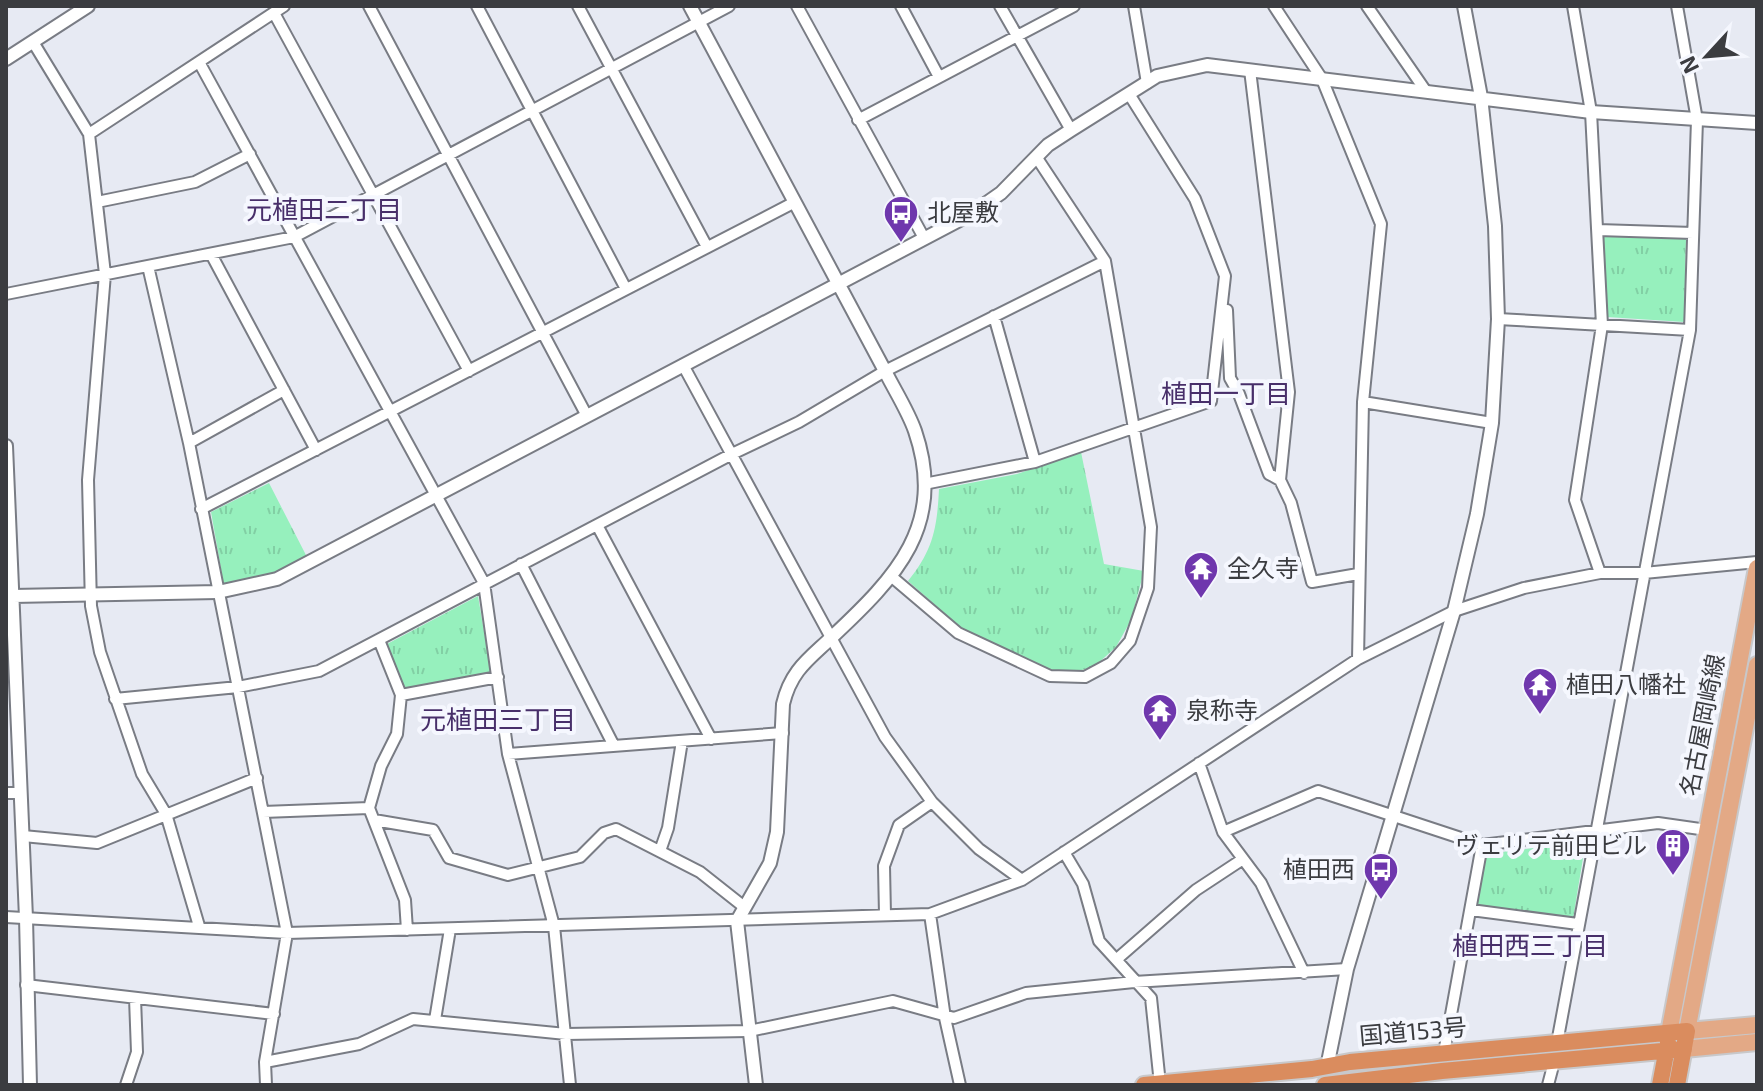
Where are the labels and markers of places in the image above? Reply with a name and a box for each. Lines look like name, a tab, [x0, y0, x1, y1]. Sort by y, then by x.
bus stop icon: 北屋敷	[882, 194, 920, 244]
place label: 北屋敷	[927, 197, 999, 226]
temple icon: 全久寺	[1182, 550, 1220, 600]
place label: 全久寺	[1227, 553, 1299, 582]
temple icon: 植田八幡社	[1521, 666, 1559, 716]
place label: 植田八幡社	[1566, 669, 1686, 698]
temple icon: 泉称寺	[1141, 692, 1179, 742]
place label: 泉称寺	[1186, 695, 1258, 724]
building icon: ヴェリテ前田ビル	[1654, 827, 1692, 877]
place label: ヴェリテ前田ビル	[1455, 830, 1647, 859]
bus stop icon: 植田西	[1362, 851, 1400, 901]
place label: 植田西	[1283, 854, 1355, 883]

